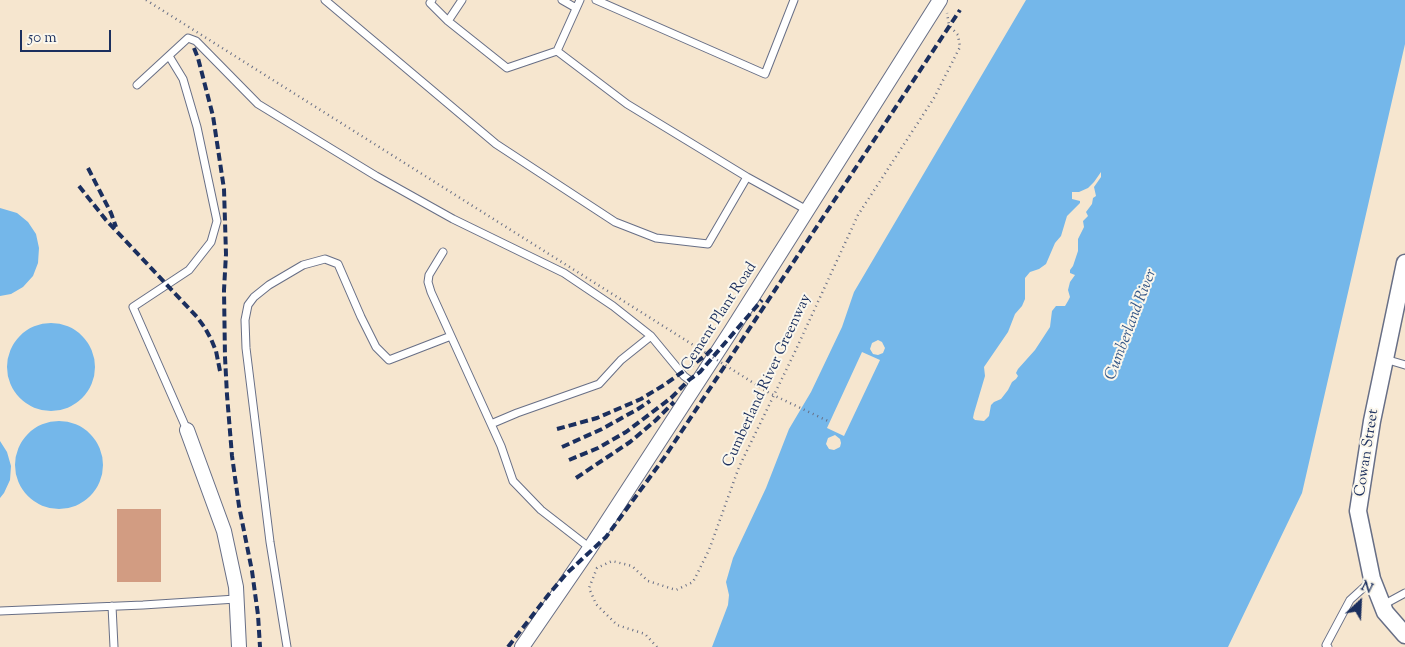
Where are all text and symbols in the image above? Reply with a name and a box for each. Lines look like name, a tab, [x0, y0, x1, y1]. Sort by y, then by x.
scale bar	[22, 20, 114, 52]
text: 50 m	[28, 28, 57, 49]
street label: Cement Plant Road	[678, 260, 762, 374]
water label: Cumberland River	[1102, 267, 1162, 383]
street label: Cumberland River Greenway	[720, 292, 816, 470]
street label: Cowan Street	[1352, 408, 1384, 498]
north arrow	[1335, 577, 1385, 627]
text: N	[1357, 577, 1376, 600]

